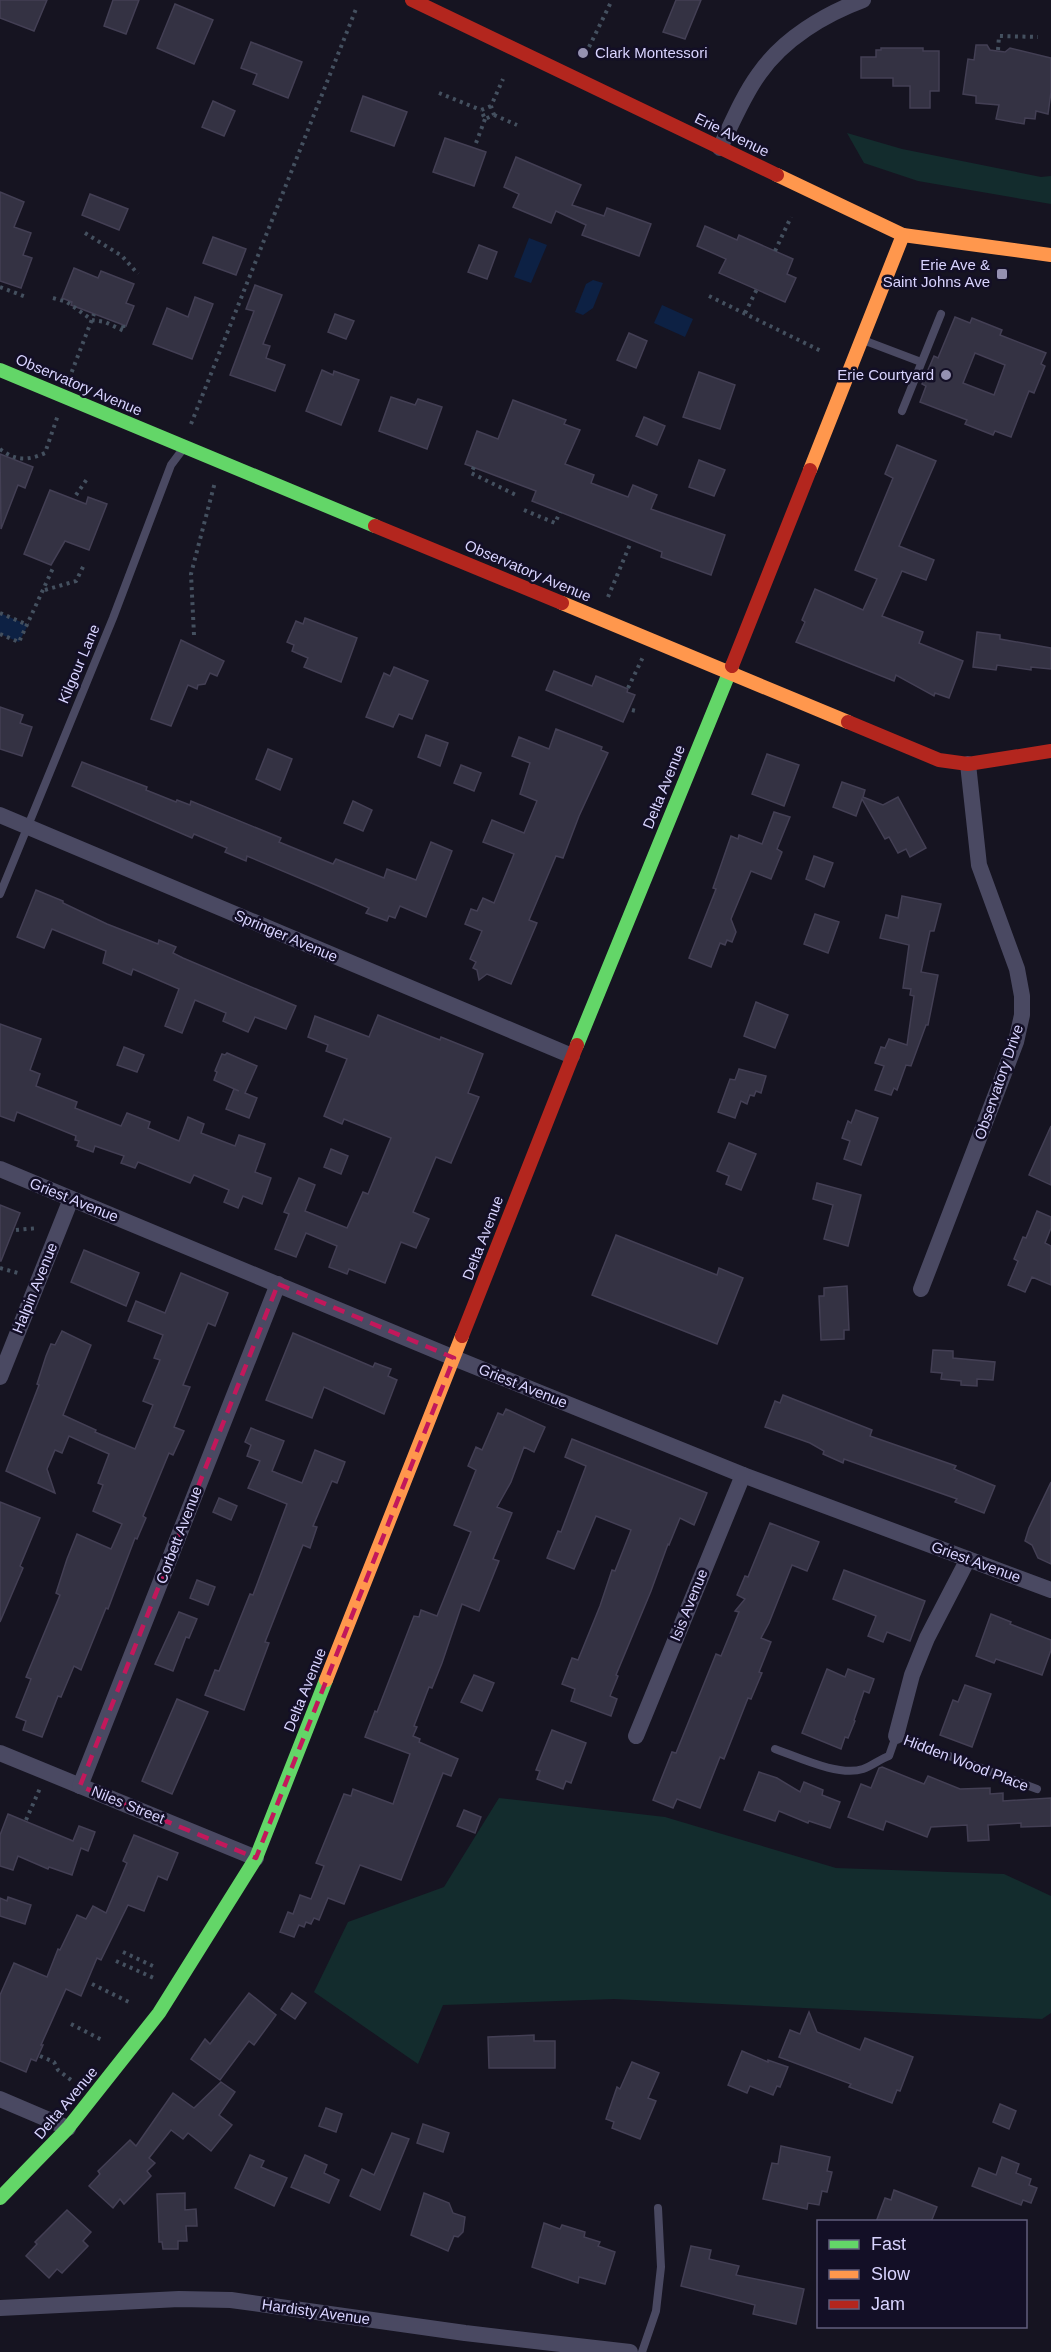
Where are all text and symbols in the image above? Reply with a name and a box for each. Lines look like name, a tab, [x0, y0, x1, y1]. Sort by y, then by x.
place label: Clark Montessori	[595, 44, 708, 61]
marker: Clark Montessori	[576, 46, 590, 60]
street label: Erie Avenue	[692, 109, 772, 160]
place label: Erie Ave & Saint Johns Ave	[883, 256, 990, 290]
marker: Erie Ave & Saint Johns Ave	[995, 267, 1009, 281]
street label: Observatory Avenue	[13, 350, 145, 419]
place label: Erie Courtyard	[837, 366, 934, 383]
marker: Erie Courtyard	[939, 368, 953, 382]
street label: Observatory Avenue	[462, 536, 594, 605]
street label: Kilgour Lane	[54, 622, 103, 706]
street label: Delta Avenue	[639, 742, 688, 831]
street label: Springer Avenue	[232, 906, 340, 965]
street label: Observatory Drive	[971, 1022, 1026, 1142]
street label: Griest Avenue	[27, 1174, 121, 1225]
street label: Delta Avenue	[459, 1193, 506, 1282]
street label: Halpin Avenue	[9, 1240, 60, 1336]
street label: Griest Avenue	[476, 1360, 570, 1411]
street label: Corbett Avenue	[152, 1484, 205, 1586]
street label: Griest Avenue	[929, 1537, 1023, 1586]
street label: Isis Avenue	[666, 1566, 711, 1643]
street label: Delta Avenue	[280, 1645, 329, 1734]
street label: Hidden Wood Place	[901, 1731, 1031, 1794]
street label: Niles Street	[89, 1782, 168, 1827]
street label: Delta Avenue	[31, 2063, 101, 2142]
legend	[817, 2220, 1027, 2328]
text: Fast	[871, 2234, 906, 2254]
text: Slow	[871, 2264, 911, 2284]
text: Jam	[871, 2294, 905, 2314]
street label: Hardisty Avenue	[261, 2296, 371, 2328]

